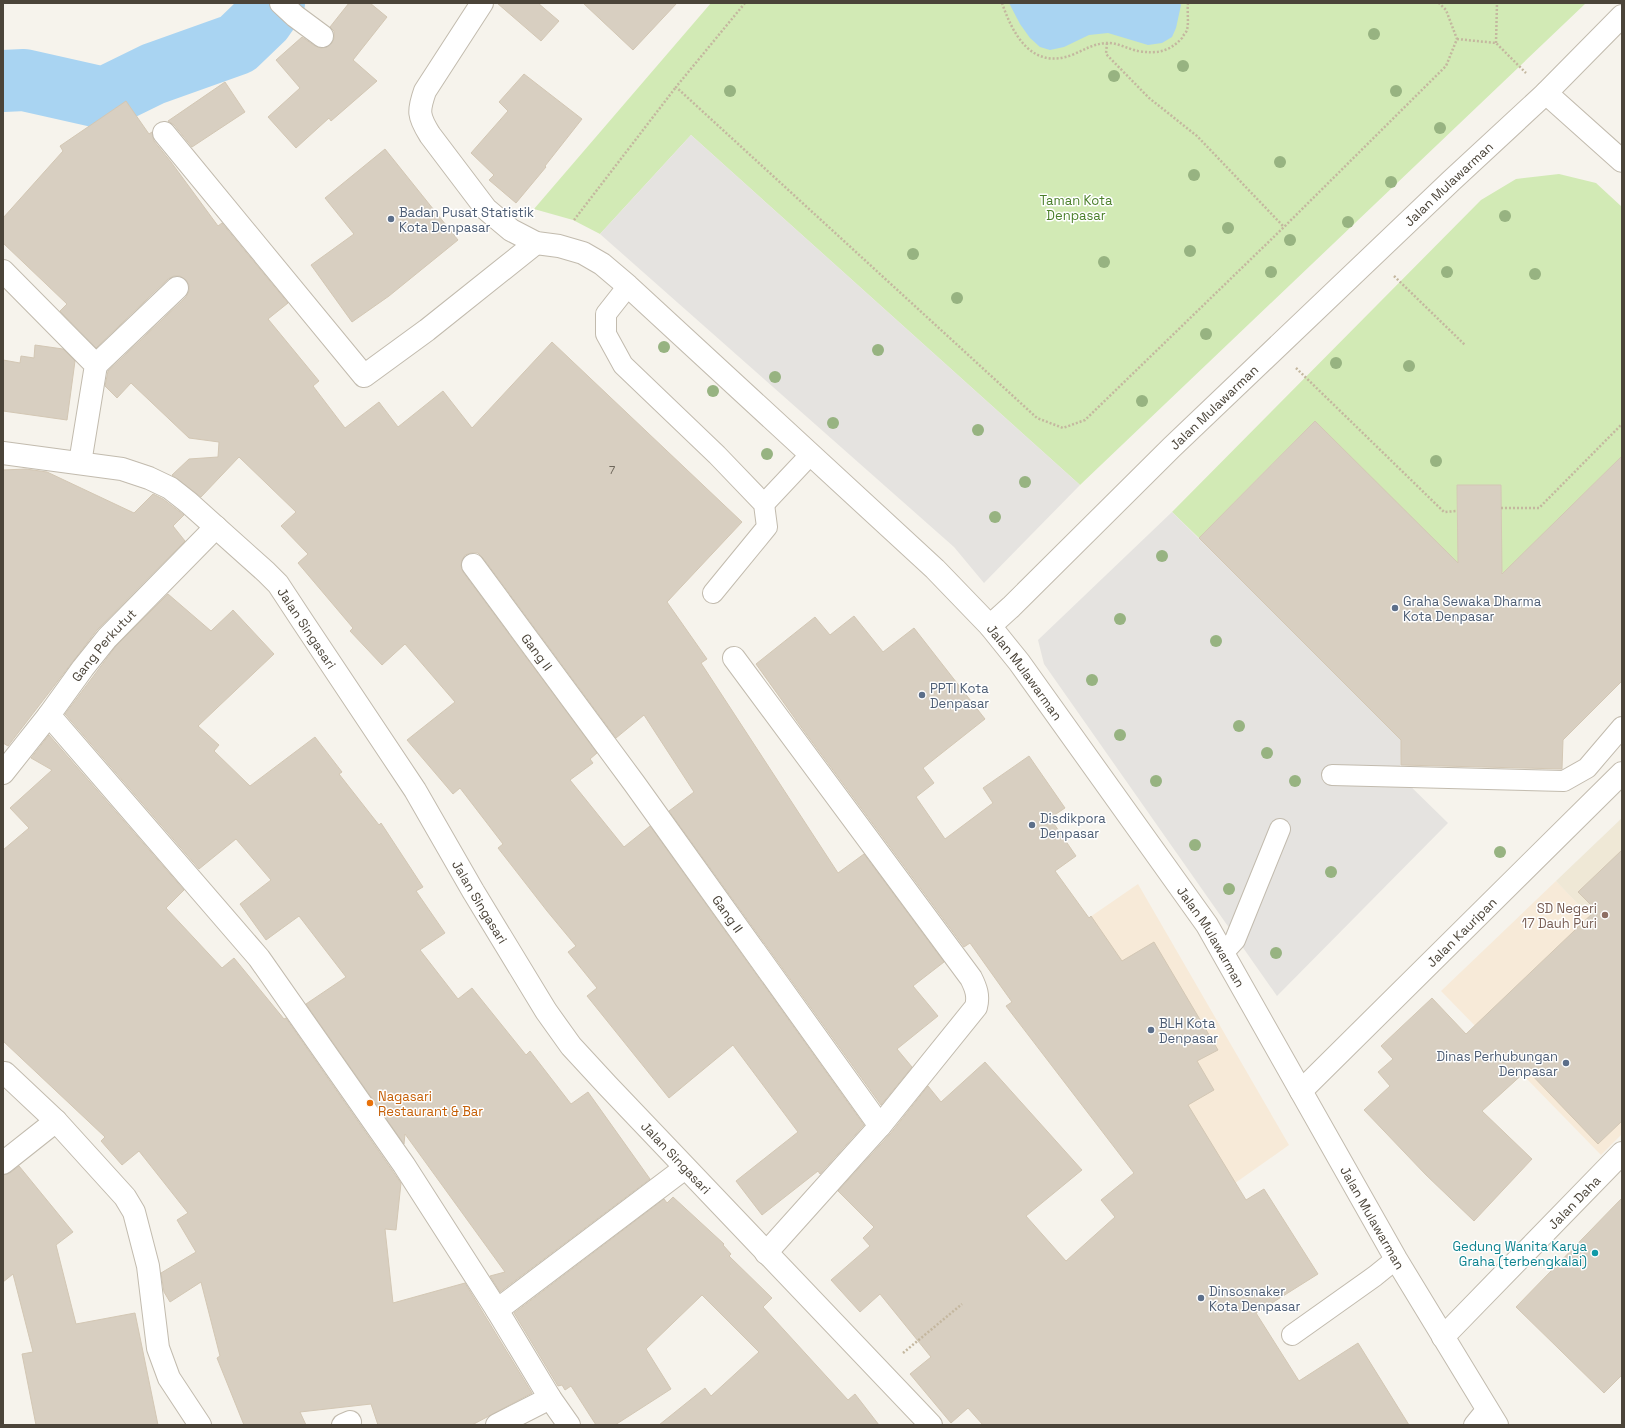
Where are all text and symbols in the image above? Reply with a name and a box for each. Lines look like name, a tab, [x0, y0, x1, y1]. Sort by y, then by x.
street label: Jalan Mulawarman	[1400, 138, 1497, 230]
park label: Taman Kota Denpasar	[1040, 192, 1113, 224]
place label: Badan Pusat Statistik Kota Denpasar	[399, 204, 534, 236]
marker: Badan Pusat Statistik Kota Denpasar	[386, 214, 396, 224]
street label: Jalan Mulawarman	[1166, 361, 1262, 453]
house number: 7	[609, 463, 615, 477]
street label: Jalan Singasari	[274, 584, 340, 672]
place label: Graha Sewaka Dharma Kota Denpasar	[1403, 593, 1542, 625]
marker: Graha Sewaka Dharma Kota Denpasar	[1390, 603, 1400, 613]
street label: Gang Perkutut	[68, 605, 140, 685]
street label: Jalan Mulawarman	[983, 620, 1066, 723]
street label: Gang II	[518, 630, 557, 674]
place label: PPTI Kota Denpasar	[930, 680, 989, 712]
marker: PPTI Kota Denpasar	[917, 690, 927, 700]
place label: Disdikpora Denpasar	[1040, 810, 1106, 842]
marker: Disdikpora Denpasar	[1027, 820, 1037, 830]
street label: Jalan Singasari	[449, 857, 511, 947]
street label: Jalan Mulawarman	[1173, 883, 1249, 990]
street label: Gang II	[709, 892, 747, 936]
street label: Jalan Kauripan	[1423, 894, 1500, 970]
place label: SD Negeri 17 Dauh Puri	[1522, 900, 1597, 932]
marker: SD Negeri 17 Dauh Puri	[1600, 910, 1610, 920]
place label: BLH Kota Denpasar	[1159, 1015, 1218, 1047]
marker: BLH Kota Denpasar	[1146, 1025, 1156, 1035]
place label: Dinas Perhubungan Denpasar	[1437, 1048, 1558, 1080]
marker: Dinas Perhubungan Denpasar	[1561, 1058, 1571, 1068]
place label: Nagasari Restaurant & Bar	[378, 1088, 483, 1120]
marker: Nagasari Restaurant & Bar	[365, 1098, 375, 1108]
street label: Jalan Singasari	[637, 1118, 715, 1198]
street label: Jalan Mulawarman	[1337, 1163, 1409, 1272]
street label: Jalan Daha	[1544, 1171, 1604, 1233]
place label: Gedung Wanita Karya Graha (terbengkalai)	[1452, 1238, 1588, 1270]
marker: Gedung Wanita Karya Graha (terbengkalai)	[1590, 1248, 1600, 1258]
place label: Dinsosnaker Kota Denpasar	[1209, 1283, 1301, 1315]
marker: Dinsosnaker Kota Denpasar	[1196, 1293, 1206, 1303]

